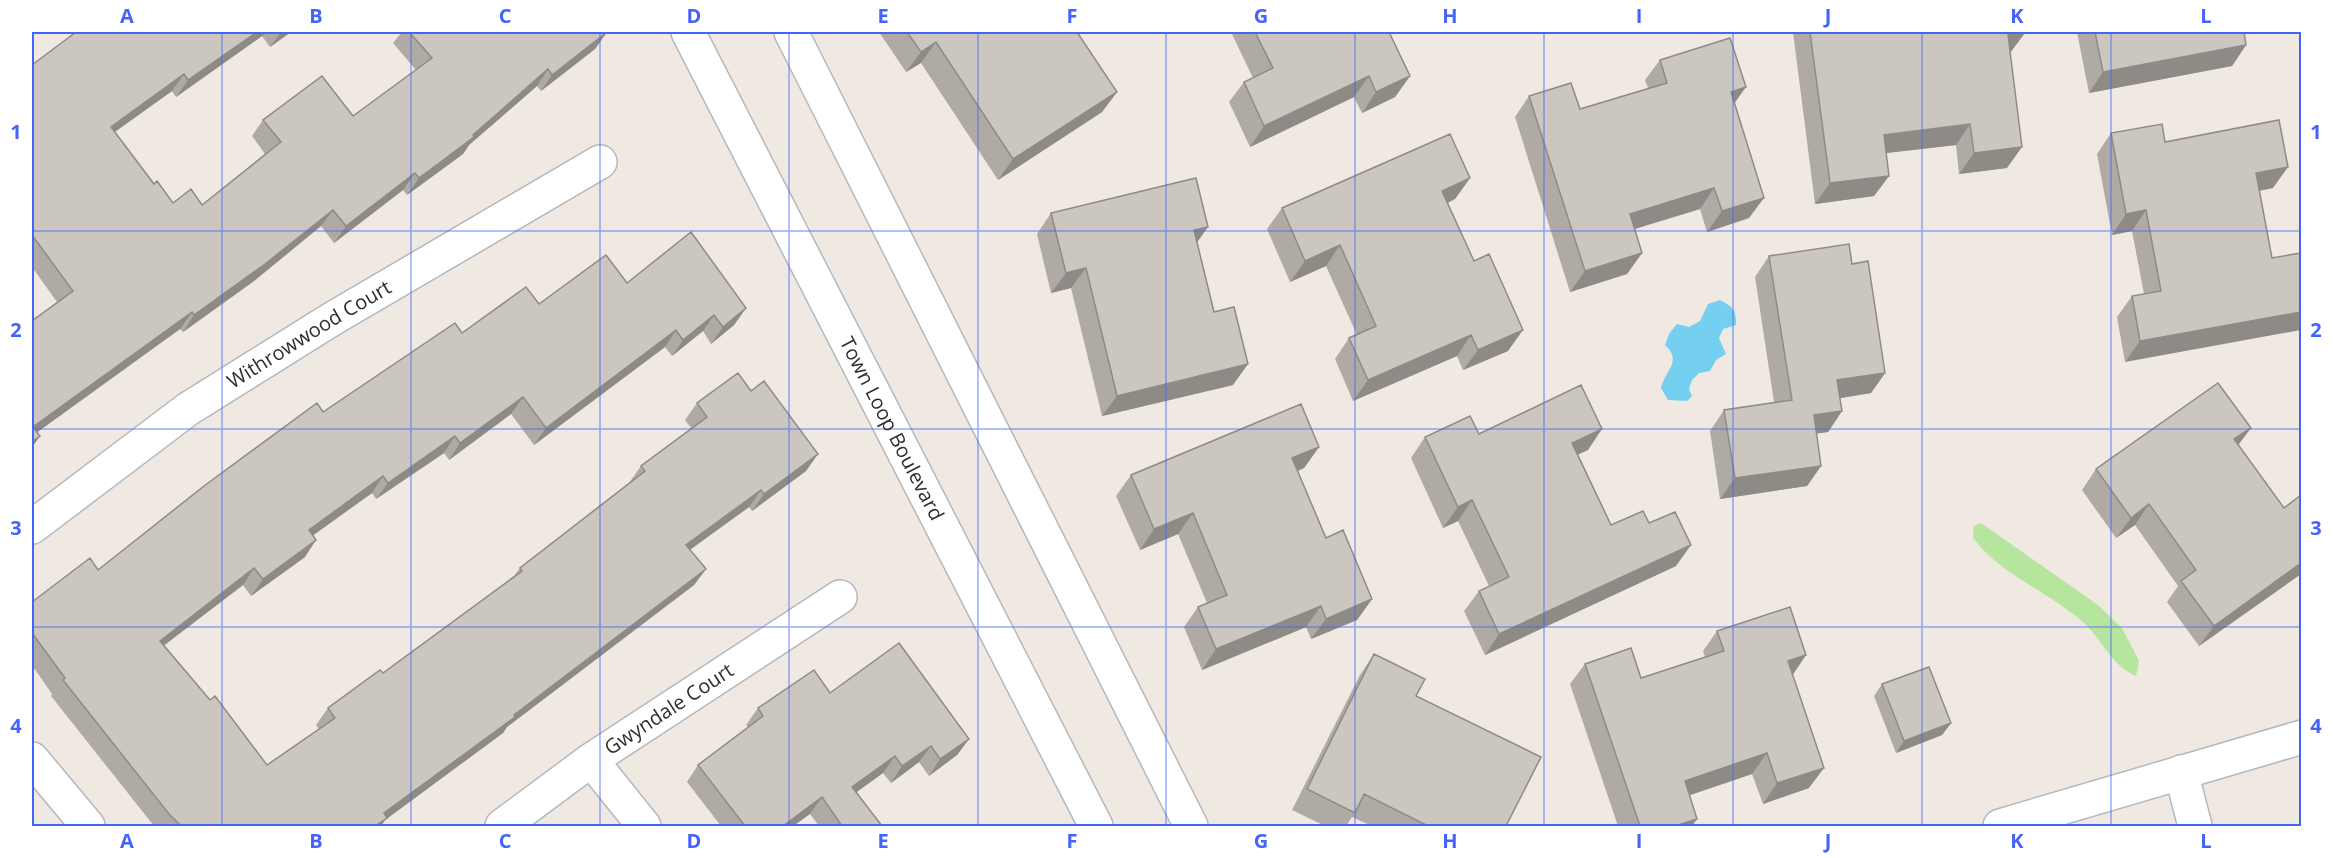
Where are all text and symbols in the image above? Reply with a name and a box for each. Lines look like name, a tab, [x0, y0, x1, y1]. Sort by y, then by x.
text: A	[120, 2, 134, 29]
text: B	[309, 2, 323, 29]
text: C	[499, 2, 512, 29]
text: D	[687, 2, 701, 29]
text: E	[877, 2, 889, 29]
text: F	[1067, 2, 1077, 29]
text: G	[1254, 2, 1268, 29]
text: H	[1442, 2, 1458, 29]
text: I	[1636, 2, 1642, 29]
text: J	[1823, 2, 1831, 29]
text: K	[2010, 2, 2024, 29]
text: L	[2200, 2, 2212, 29]
text: 1	[10, 118, 22, 145]
text: 1	[2310, 118, 2322, 145]
street label: Withrowwood Court	[222, 273, 396, 394]
text: 2	[10, 316, 22, 343]
text: 2	[2310, 316, 2322, 343]
street label: Town Loop Boulevard	[834, 332, 951, 525]
text: 3	[10, 514, 22, 541]
text: 3	[2310, 514, 2322, 541]
street label: Gwyndale Court	[599, 656, 739, 761]
text: 4	[10, 712, 22, 739]
text: 4	[2310, 712, 2322, 739]
text: A	[120, 827, 134, 854]
text: B	[309, 827, 323, 854]
text: C	[499, 827, 512, 854]
text: D	[687, 827, 701, 854]
text: E	[877, 827, 889, 854]
text: F	[1067, 827, 1077, 854]
text: G	[1254, 827, 1268, 854]
text: H	[1442, 827, 1458, 854]
text: I	[1636, 827, 1642, 854]
text: J	[1823, 827, 1831, 854]
text: K	[2010, 827, 2024, 854]
text: L	[2200, 827, 2212, 854]

